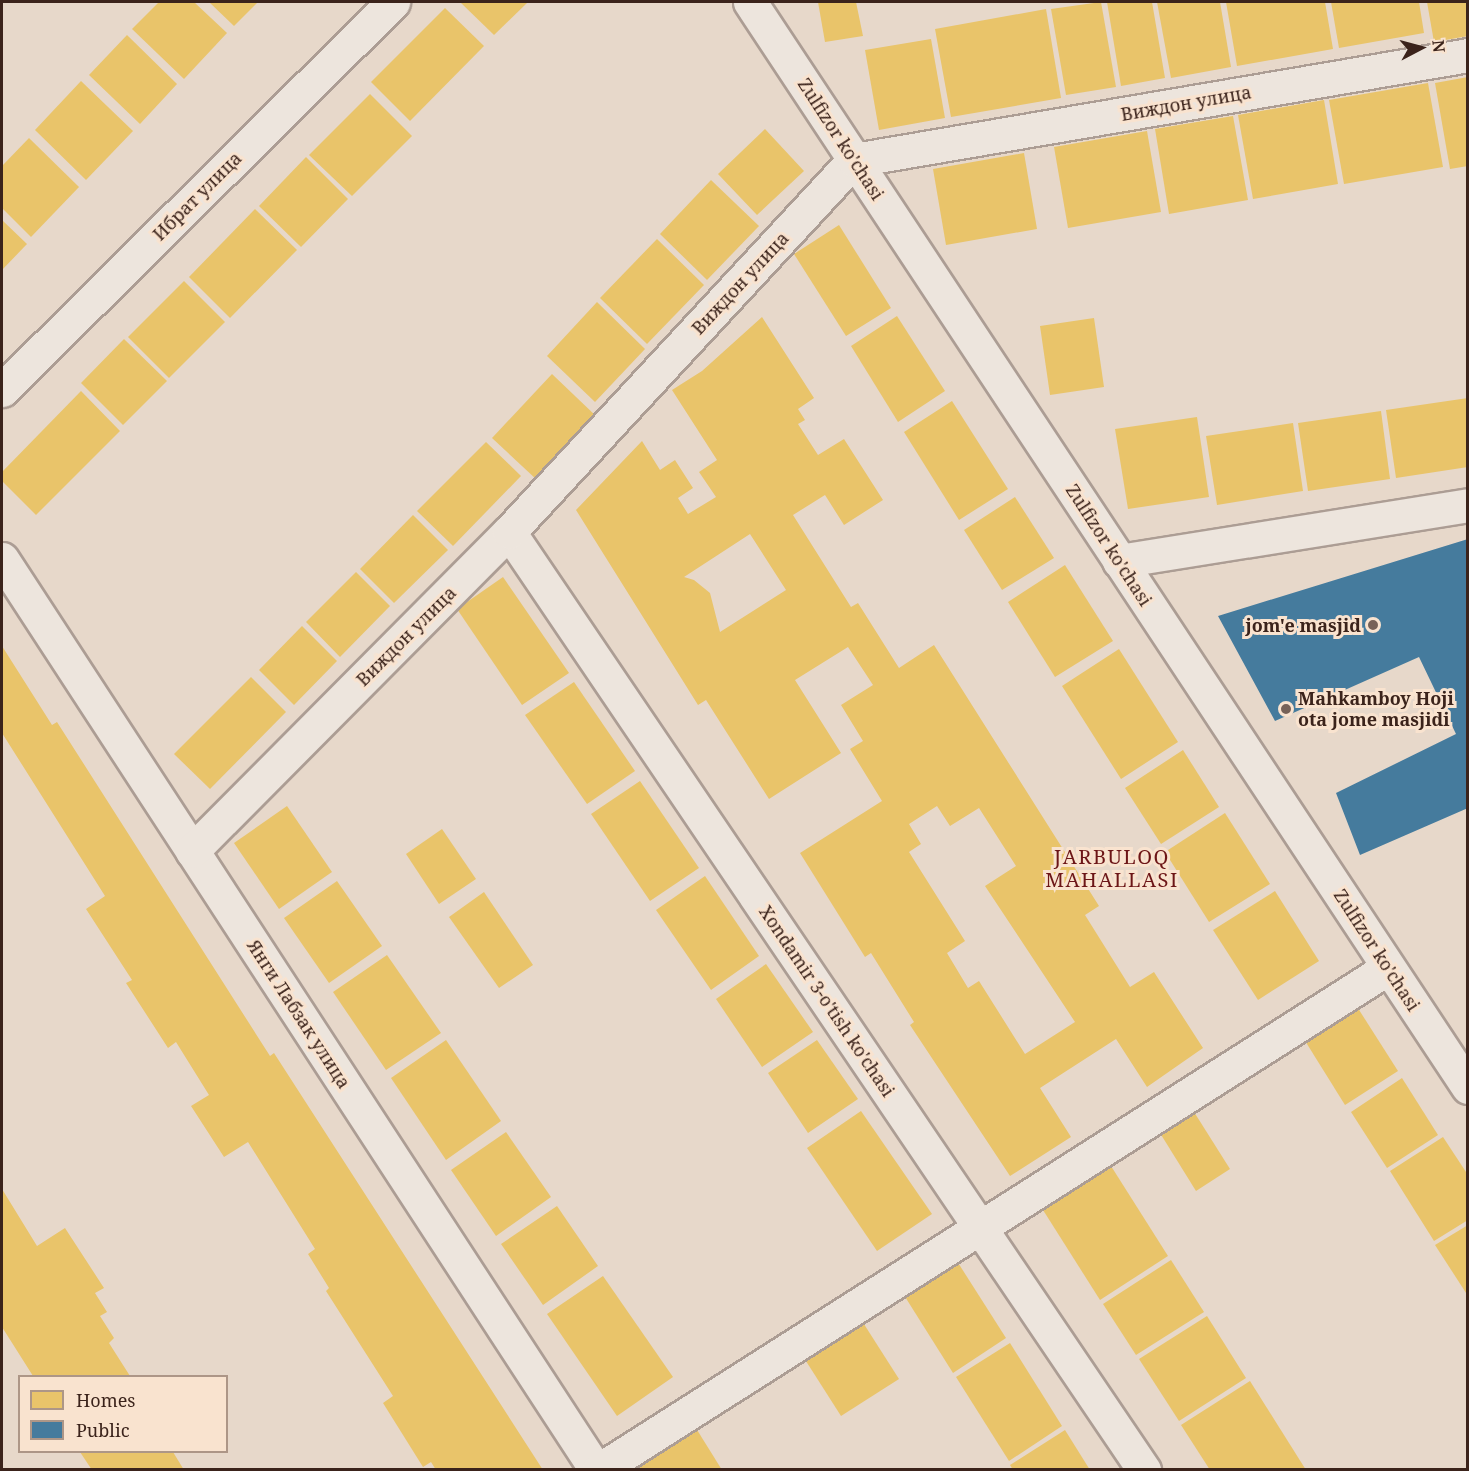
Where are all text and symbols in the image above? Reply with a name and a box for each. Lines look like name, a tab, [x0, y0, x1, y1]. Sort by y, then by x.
north arrow	[1391, 18, 1451, 78]
text: N	[1427, 39, 1450, 54]
street label: Zulfizor ko'chasi	[794, 74, 888, 204]
street label: Виждон улица	[1119, 81, 1253, 125]
street label: Ибрат улица	[148, 147, 246, 245]
street label: Виждон улица	[687, 227, 793, 339]
street label: Zulfizor ko'chasi	[1062, 480, 1156, 610]
street label: Виждон улица	[352, 582, 460, 690]
place label: jom'e masjid	[1245, 614, 1361, 636]
marker: jom'e masjid	[1366, 618, 1380, 632]
place label: Mahkamboy Hoji ota jome masjidi	[1298, 688, 1454, 730]
marker: Mahkamboy Hoji ota jome masjidi	[1279, 702, 1293, 716]
district label: JARBULOQ MAHALLASI	[1045, 844, 1179, 891]
street label: Zulfizor ko'chasi	[1330, 885, 1424, 1015]
street label: Xondamir 3-o'tish ko'chasi	[755, 901, 899, 1101]
street label: Янги Лабзак улица	[243, 936, 355, 1092]
legend	[18, 1375, 228, 1453]
text: Homes	[76, 1388, 135, 1412]
text: Public	[76, 1418, 130, 1442]

